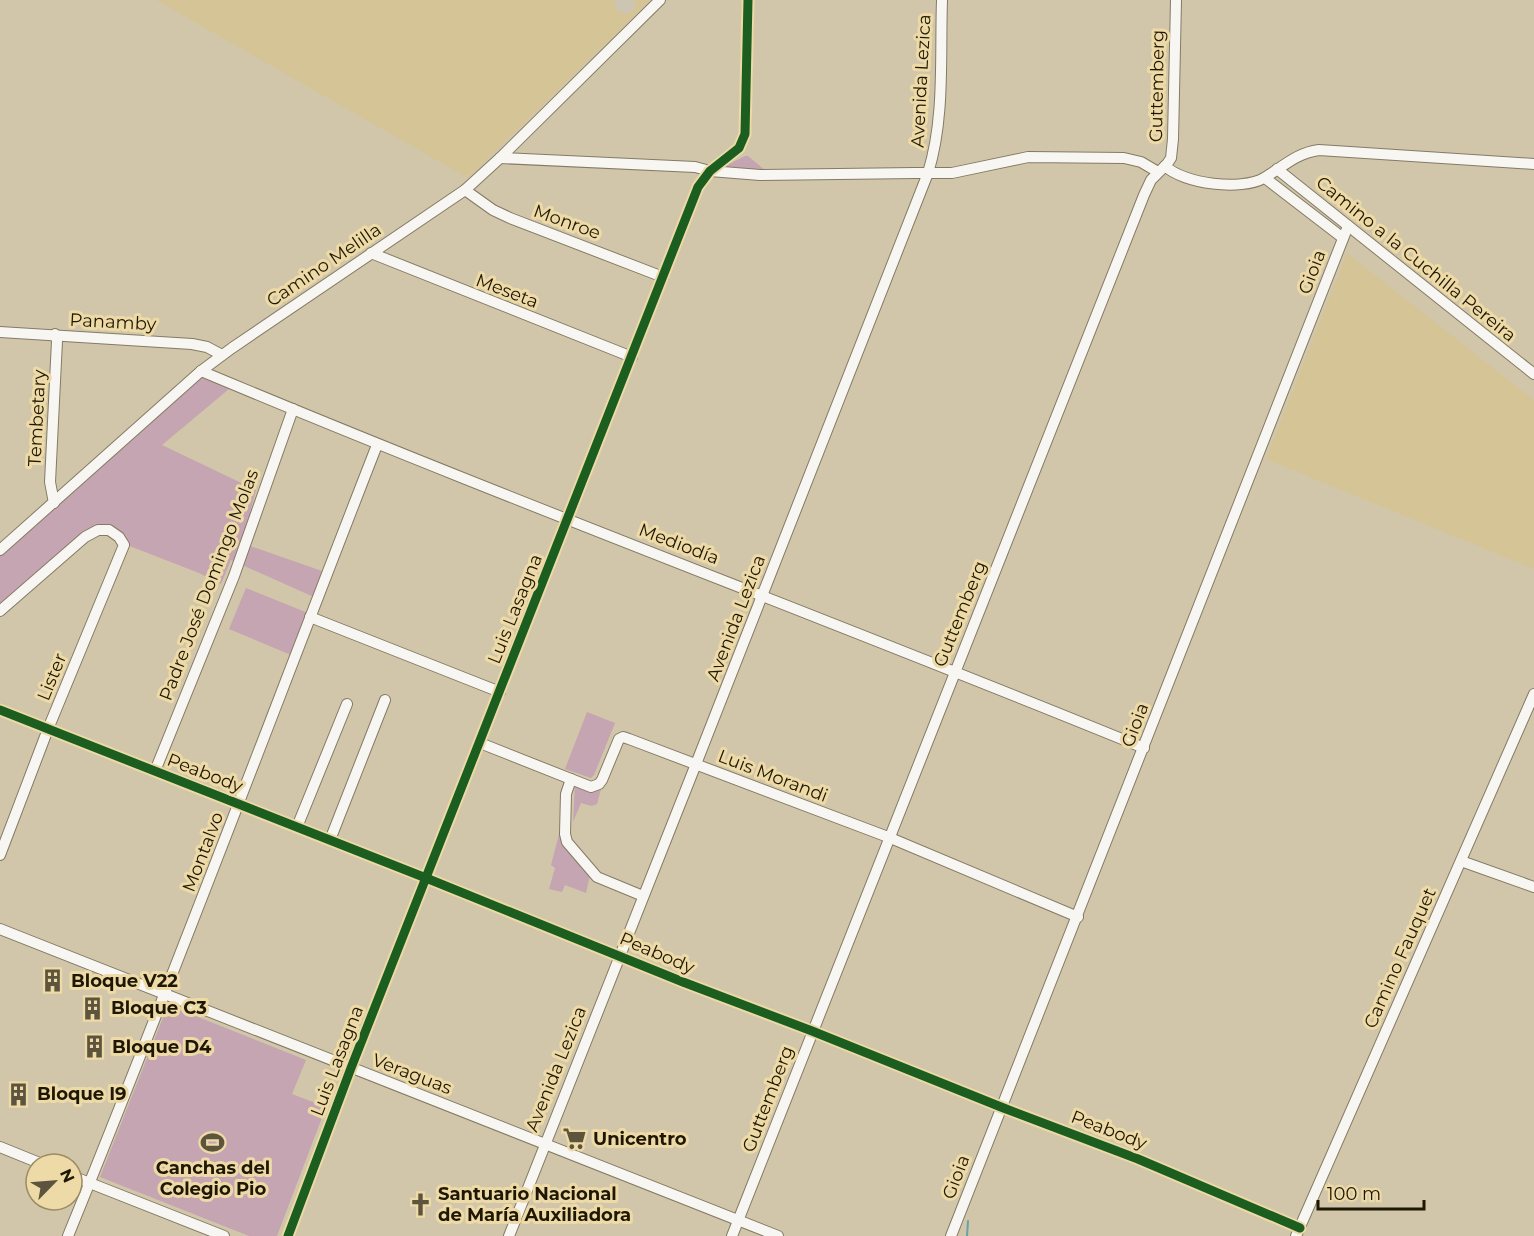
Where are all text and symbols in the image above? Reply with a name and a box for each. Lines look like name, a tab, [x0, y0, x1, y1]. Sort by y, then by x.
street label: Avenida Lezica	[907, 14, 935, 148]
street label: Guttemberg	[1145, 30, 1169, 142]
street label: Camino a la Cuchilla Pereira	[1312, 172, 1520, 346]
street label: Monroe	[530, 200, 604, 244]
street label: Camino Melilla	[263, 219, 385, 311]
street label: Gioia	[1294, 247, 1330, 297]
street label: Meseta	[473, 269, 541, 313]
street label: Panamby	[69, 309, 157, 335]
street label: Tembetary	[23, 369, 51, 467]
street label: Padre José Domingo Molas	[155, 466, 263, 704]
street label: Mediodía	[636, 519, 722, 569]
street label: Luis Lasagna	[483, 551, 547, 667]
street label: Avenida Lezica	[702, 552, 770, 684]
street label: Guttemberg	[929, 558, 991, 670]
street label: Lister	[33, 650, 71, 704]
street label: Gioia	[1117, 700, 1153, 750]
street label: Luis Morandi	[715, 745, 831, 807]
street label: Peabody	[164, 749, 246, 798]
street label: Montalvo	[178, 809, 228, 895]
street label: Camino Fauquet	[1359, 884, 1441, 1032]
street label: Peabody	[616, 927, 698, 979]
building icon: Bloque V22	[40, 968, 66, 994]
place label: Bloque V22	[71, 970, 178, 992]
building icon: Bloque C3	[80, 995, 106, 1021]
place label: Bloque C3	[111, 997, 207, 1019]
street label: Luis Lasagna	[306, 1003, 368, 1119]
street label: Avenida Lezica	[521, 1003, 591, 1135]
building icon: Bloque D4	[81, 1034, 107, 1060]
place label: Bloque D4	[112, 1036, 212, 1058]
street label: Guttemberg	[738, 1043, 798, 1155]
street label: Veraguas	[369, 1049, 455, 1099]
building icon: Bloque I9	[6, 1081, 32, 1107]
place label: Bloque I9	[37, 1083, 127, 1105]
street label: Peabody	[1068, 1106, 1150, 1155]
supermarket icon: Unicentro	[562, 1126, 588, 1152]
place label: Unicentro	[593, 1128, 687, 1150]
sports icon: Canchas del Colegio Pio	[200, 1129, 226, 1155]
north arrow	[24, 1152, 84, 1212]
street label: Gioia	[938, 1152, 974, 1202]
place label: Canchas del Colegio Pio	[156, 1157, 270, 1200]
text: N	[56, 1166, 78, 1186]
scale bar	[1318, 1173, 1424, 1211]
place label: Santuario Nacional de María Auxiliadora	[438, 1183, 631, 1226]
text: 100 m	[1327, 1183, 1381, 1205]
church icon: Santuario Nacional de María Auxiliadora	[407, 1191, 433, 1217]

